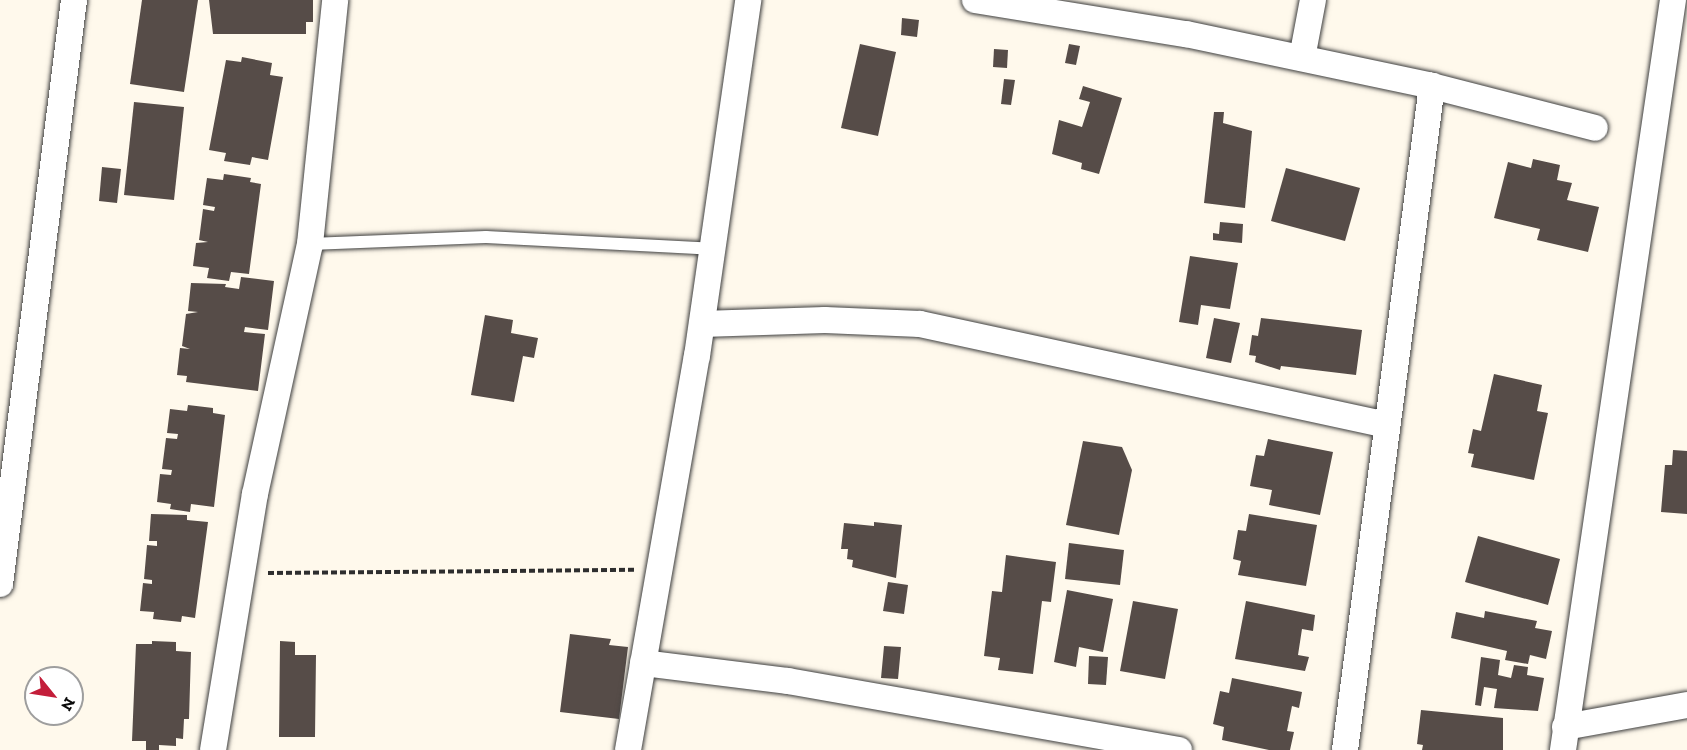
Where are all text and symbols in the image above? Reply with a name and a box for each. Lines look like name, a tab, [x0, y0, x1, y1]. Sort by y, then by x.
north arrow	[24, 666, 84, 726]
text: N	[57, 694, 80, 714]

